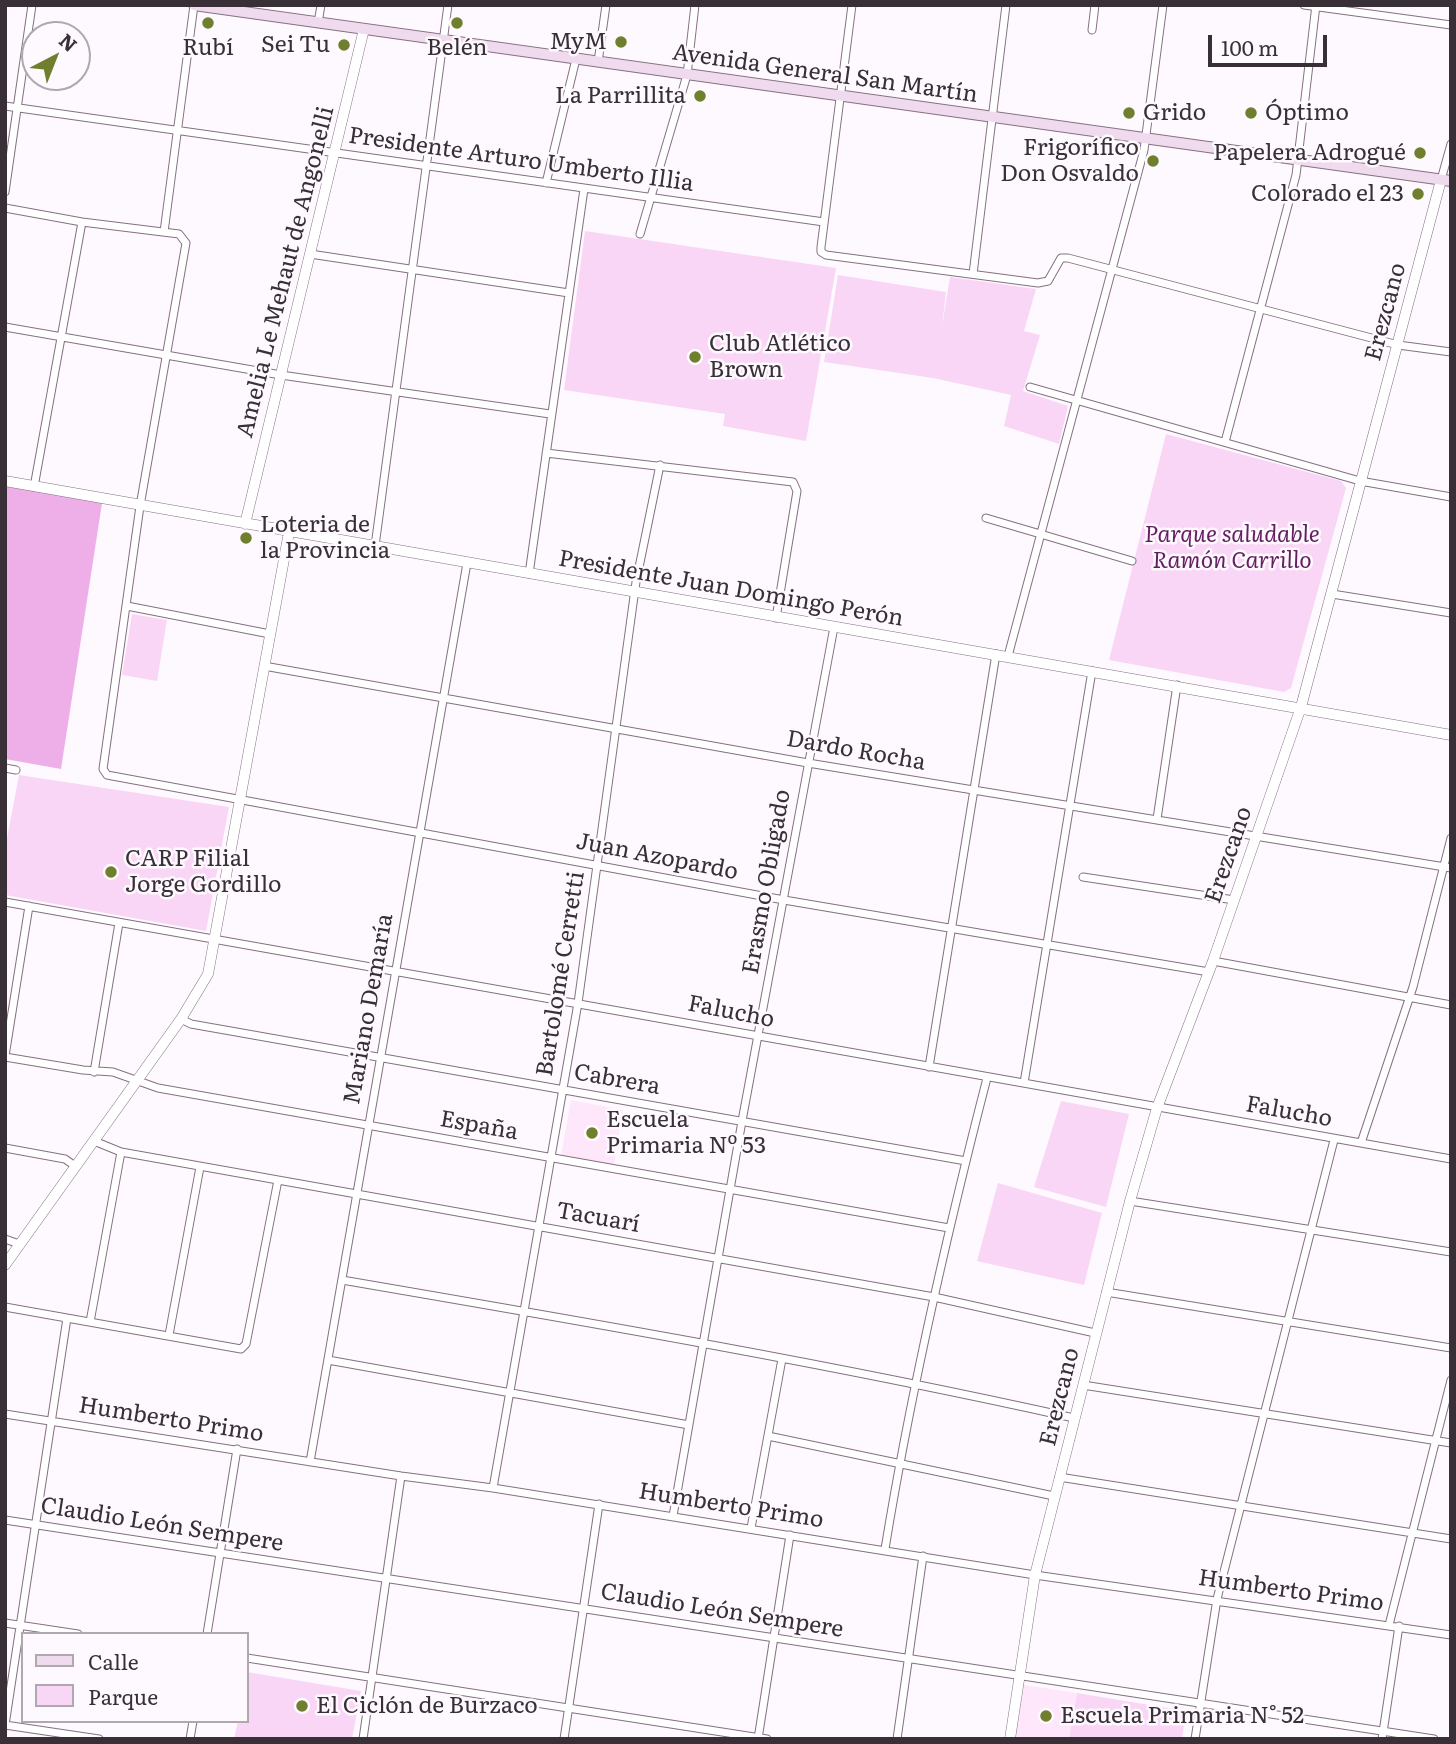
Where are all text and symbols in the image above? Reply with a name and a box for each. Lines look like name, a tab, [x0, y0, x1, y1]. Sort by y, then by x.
marker: Rubí	[200, 15, 216, 31]
marker: Belén	[449, 15, 465, 31]
north arrow	[21, 21, 91, 91]
scale bar	[1211, 21, 1330, 65]
text: N	[53, 26, 84, 58]
place label: MyM	[549, 28, 607, 56]
place label: Sei Tu	[261, 31, 330, 59]
text: 100 m	[1221, 31, 1278, 62]
place label: Rubí	[182, 34, 234, 62]
place label: Belén	[426, 34, 488, 62]
marker: MyM	[613, 34, 629, 50]
marker: Sei Tu	[336, 37, 352, 53]
street label: Avenida General San Martín	[670, 39, 980, 109]
place label: La Parrillita	[555, 82, 686, 110]
marker: La Parrillita	[692, 88, 708, 104]
place label: Grido	[1143, 99, 1206, 127]
place label: Óptimo	[1265, 99, 1349, 127]
street label: Amelia Le Mehaut de Angonelli	[231, 104, 341, 440]
marker: Grido	[1121, 105, 1137, 121]
marker: Óptimo	[1243, 105, 1259, 121]
street label: Presidente Arturo Umberto Illia	[347, 122, 695, 198]
place label: Frigorífico Don Osvaldo	[1000, 134, 1139, 188]
place label: Papelera Adrogué	[1213, 139, 1406, 167]
marker: Papelera Adrogué	[1412, 145, 1428, 161]
marker: Frigorífico Don Osvaldo	[1145, 153, 1161, 169]
place label: Colorado el 23	[1251, 180, 1404, 208]
marker: Colorado el 23	[1410, 186, 1426, 202]
street label: Erezcano	[1360, 260, 1412, 364]
place label: Club Atlético Brown	[709, 330, 851, 384]
marker: Club Atlético Brown	[687, 349, 703, 365]
place label: Loteria de la Provincia	[260, 511, 390, 565]
park label: Parque saludable Ramón Carrillo	[1144, 521, 1320, 575]
marker: Loteria de la Provincia	[238, 530, 254, 546]
street label: Presidente Juan Domingo Perón	[556, 545, 906, 633]
street label: Dardo Rocha	[784, 725, 928, 777]
street label: Erasmo Obligado	[737, 788, 797, 976]
street label: Erezcano	[1200, 803, 1258, 907]
street label: Juan Azopardo	[574, 828, 740, 886]
place label: CARP Filial Jorge Gordillo	[125, 845, 281, 899]
marker: CARP Filial Jorge Gordillo	[103, 864, 119, 880]
street label: Bartolomé Cerretti	[531, 870, 591, 1078]
street label: Mariano Demaría	[339, 911, 399, 1107]
street label: Falucho	[685, 990, 777, 1034]
street label: Cabrera	[572, 1059, 662, 1101]
street label: Falucho	[1244, 1091, 1334, 1133]
street label: España	[438, 1106, 520, 1146]
place label: Escuela Primaria Nº 53	[606, 1106, 766, 1160]
marker: Escuela Primaria Nº 53	[584, 1125, 600, 1141]
street label: Tacuarí	[554, 1197, 642, 1239]
street label: Erezcano	[1034, 1345, 1086, 1449]
street label: Humberto Primo	[77, 1392, 265, 1448]
street label: Humberto Primo	[637, 1478, 825, 1534]
street label: Claudio León Sempere	[39, 1492, 285, 1558]
street label: Humberto Primo	[1197, 1564, 1385, 1618]
street label: Claudio León Sempere	[599, 1578, 845, 1644]
legend	[21, 1632, 248, 1723]
text: Calle	[88, 1645, 139, 1676]
text: Parque	[88, 1680, 158, 1711]
place label: El Ciclón de Burzaco	[316, 1692, 538, 1720]
marker: El Ciclón de Burzaco	[294, 1698, 310, 1714]
place label: Escuela Primaria N° 52	[1060, 1702, 1304, 1730]
marker: Escuela Primaria N° 52	[1038, 1708, 1054, 1724]

